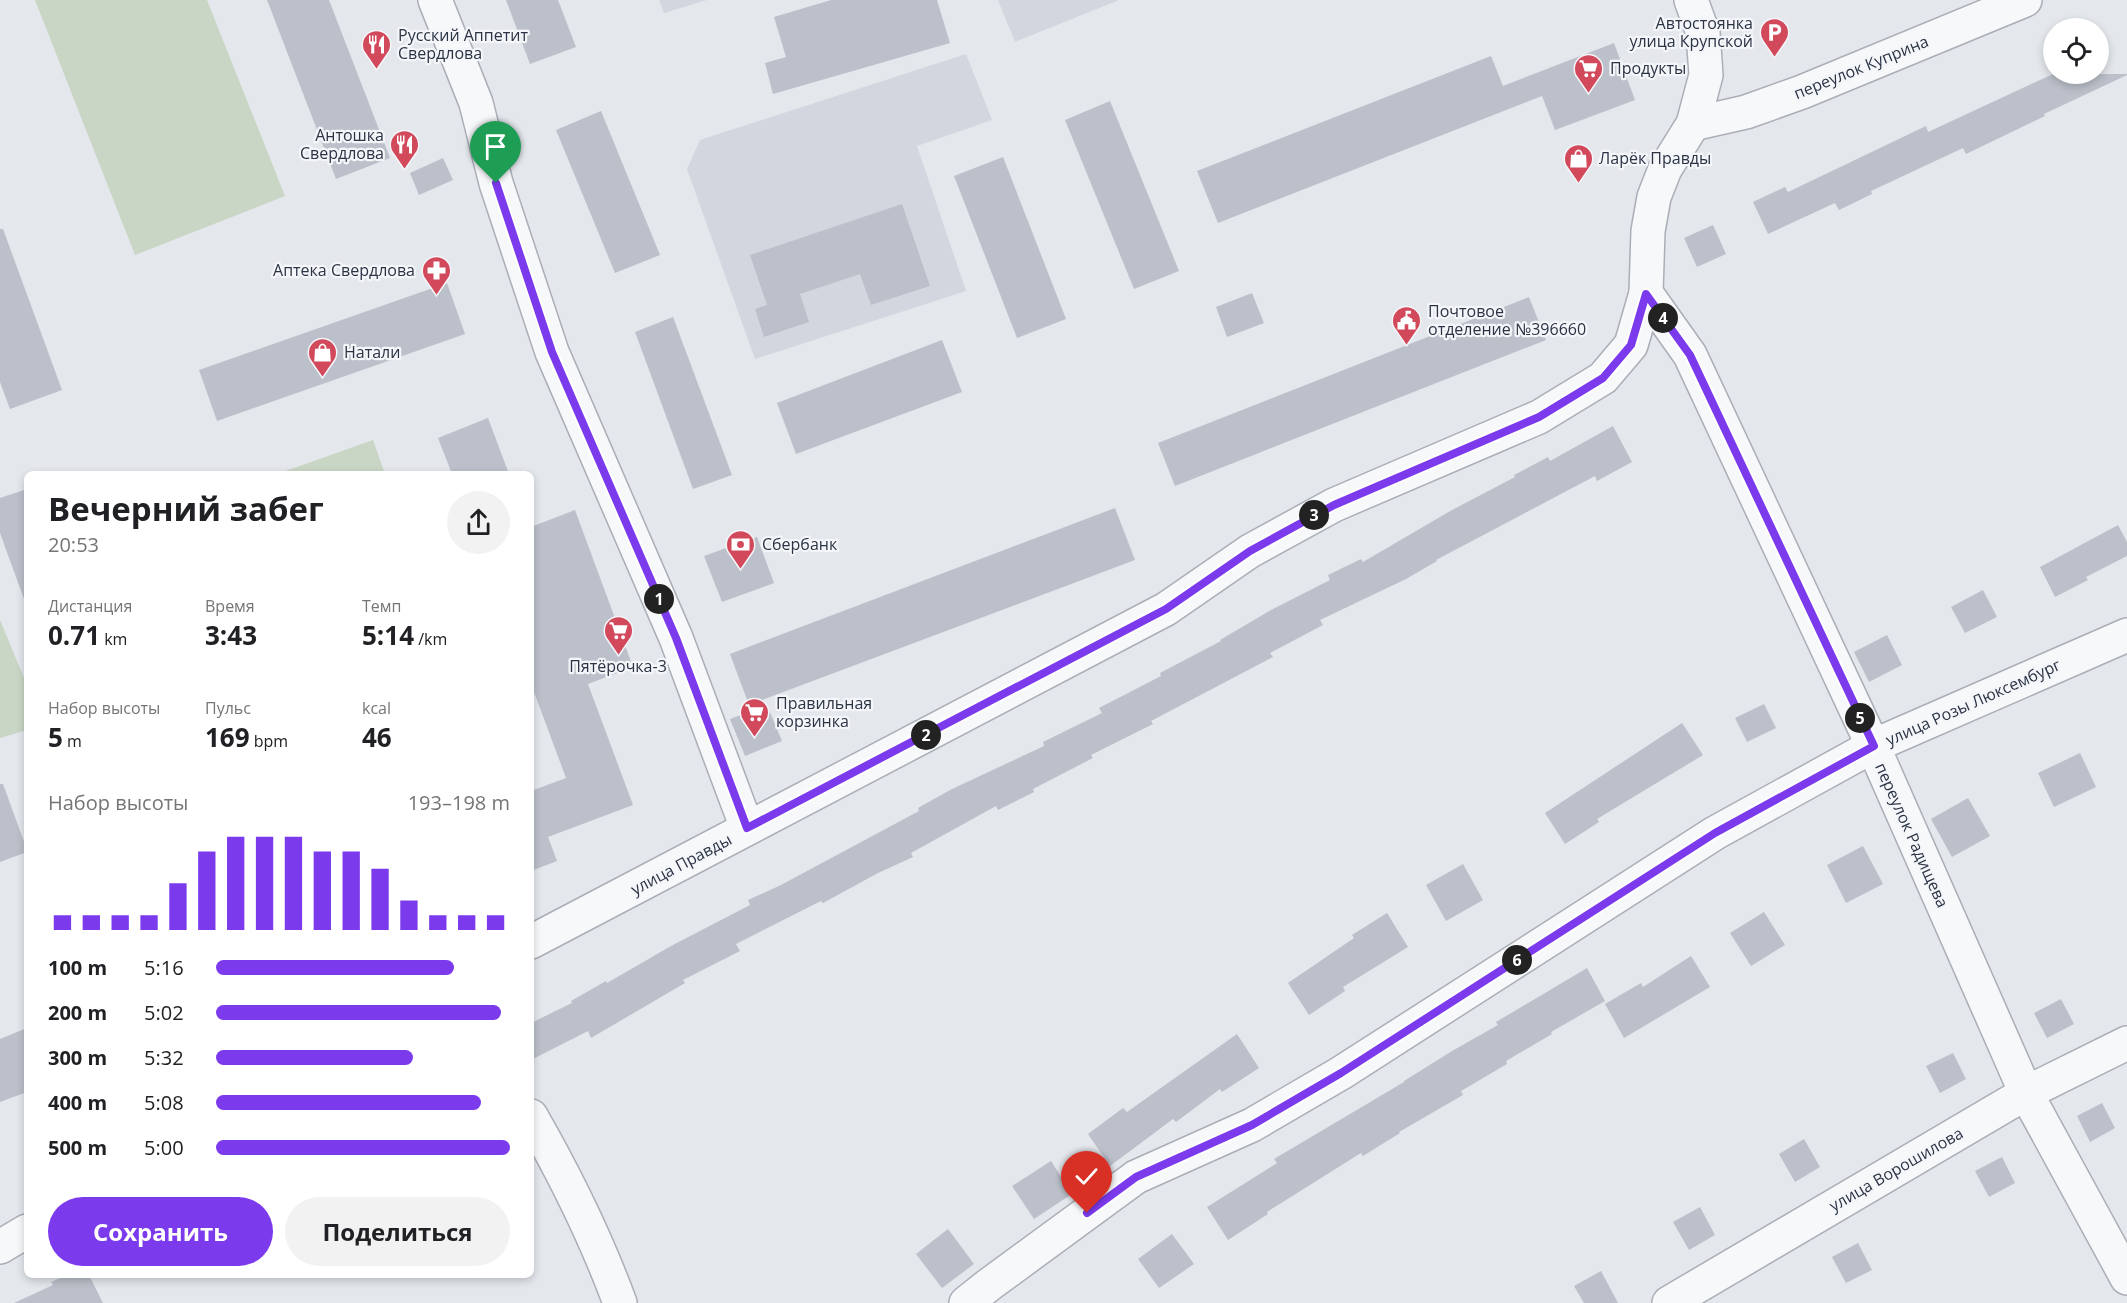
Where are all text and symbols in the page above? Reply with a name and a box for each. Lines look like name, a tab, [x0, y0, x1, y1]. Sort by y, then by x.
place label: Автостоянка улица Крупской	[1629, 12, 1753, 52]
parking icon: Автостоянка улица Крупской	[1758, 16, 1790, 58]
map controls	[2043, 18, 2109, 84]
button: locate	[2043, 18, 2109, 84]
place label: Русский Аппетит Свердлова	[398, 24, 528, 64]
restaurant icon: Русский Аппетит Свердлова	[361, 28, 393, 70]
street label: переулок Куприна	[1790, 30, 1932, 104]
supermarket icon: Продукты	[1573, 52, 1605, 94]
place label: Продукты	[1610, 57, 1686, 79]
pin	[470, 121, 521, 183]
place label: Антошка Свердлова	[300, 124, 384, 164]
restaurant icon: Антошка Свердлова	[389, 128, 421, 170]
icon: arrive	[479, 130, 512, 163]
shop icon: Ларёк Правды	[1562, 142, 1594, 184]
place label: Ларёк Правды	[1599, 147, 1711, 169]
pharmacy icon: Аптека Свердлова	[420, 254, 452, 296]
place label: Аптека Свердлова	[273, 259, 415, 281]
place label: Почтовое отделение №396660	[1428, 300, 1586, 340]
pin: 4	[1648, 303, 1678, 333]
public building icon: Почтовое отделение №396660	[1391, 304, 1423, 346]
text: 4	[1658, 307, 1668, 329]
shop icon: Натали	[307, 336, 339, 378]
place label: Натали	[344, 341, 400, 363]
text: Вечерний забег	[48, 486, 324, 531]
button: share	[447, 491, 510, 554]
pin: 3	[1299, 500, 1329, 530]
text: 3	[1309, 504, 1319, 526]
bank icon: Сбербанк	[725, 528, 757, 570]
text: 20:53	[48, 531, 99, 558]
place label: Сбербанк	[762, 533, 838, 555]
pin: 1	[644, 584, 674, 614]
text: 1	[654, 588, 664, 610]
text: Дистанция	[48, 595, 132, 617]
text: Время	[205, 595, 255, 617]
text: Темп	[362, 595, 401, 617]
supermarket icon: Пятёрочка-3	[602, 614, 634, 656]
text: 0.71	[48, 617, 100, 653]
text: 3:43	[205, 617, 257, 653]
text: 5:14	[362, 617, 414, 653]
text: km	[100, 628, 127, 650]
text: /km	[414, 628, 447, 650]
street label: улица Розы Люксембург	[1882, 653, 2064, 751]
place label: Пятёрочка-3	[569, 655, 667, 677]
place label: Правильная корзинка	[776, 692, 872, 732]
supermarket icon: Правильная корзинка	[739, 696, 771, 738]
text: Набор высоты	[48, 697, 160, 719]
text: Пульс	[205, 697, 251, 719]
text: kcal	[362, 697, 391, 719]
pin: 5	[1845, 703, 1875, 733]
text: 5	[1855, 707, 1865, 729]
text: 5	[48, 719, 63, 755]
text: 169	[205, 719, 250, 755]
text: 46	[362, 719, 392, 755]
pin: 2	[911, 720, 941, 750]
text: 2	[921, 724, 931, 746]
text: m	[63, 730, 82, 752]
text: bpm	[250, 730, 288, 752]
street label: переулок Радищева	[1870, 759, 1954, 911]
text: Набор высоты	[48, 789, 188, 816]
text: 193–198 m	[408, 789, 510, 816]
street label: улица Правды	[627, 828, 735, 900]
pin: 6	[1502, 945, 1532, 975]
text: 6	[1512, 949, 1522, 971]
text: 100 m	[48, 954, 107, 981]
text: 5:16	[144, 954, 184, 981]
text: 200 m	[48, 999, 107, 1026]
text: 5:02	[144, 999, 184, 1026]
text: 300 m	[48, 1044, 107, 1071]
text: 5:32	[144, 1044, 184, 1071]
text: 400 m	[48, 1089, 107, 1116]
text: 5:08	[144, 1089, 184, 1116]
street label: улица Ворошилова	[1825, 1122, 1967, 1216]
text: 500 m	[48, 1134, 107, 1161]
text: 5:00	[144, 1134, 184, 1161]
pin	[1061, 1151, 1112, 1213]
icon: check	[1070, 1160, 1103, 1193]
button: Сохранить	[48, 1197, 273, 1266]
button: Поделиться	[285, 1197, 510, 1266]

